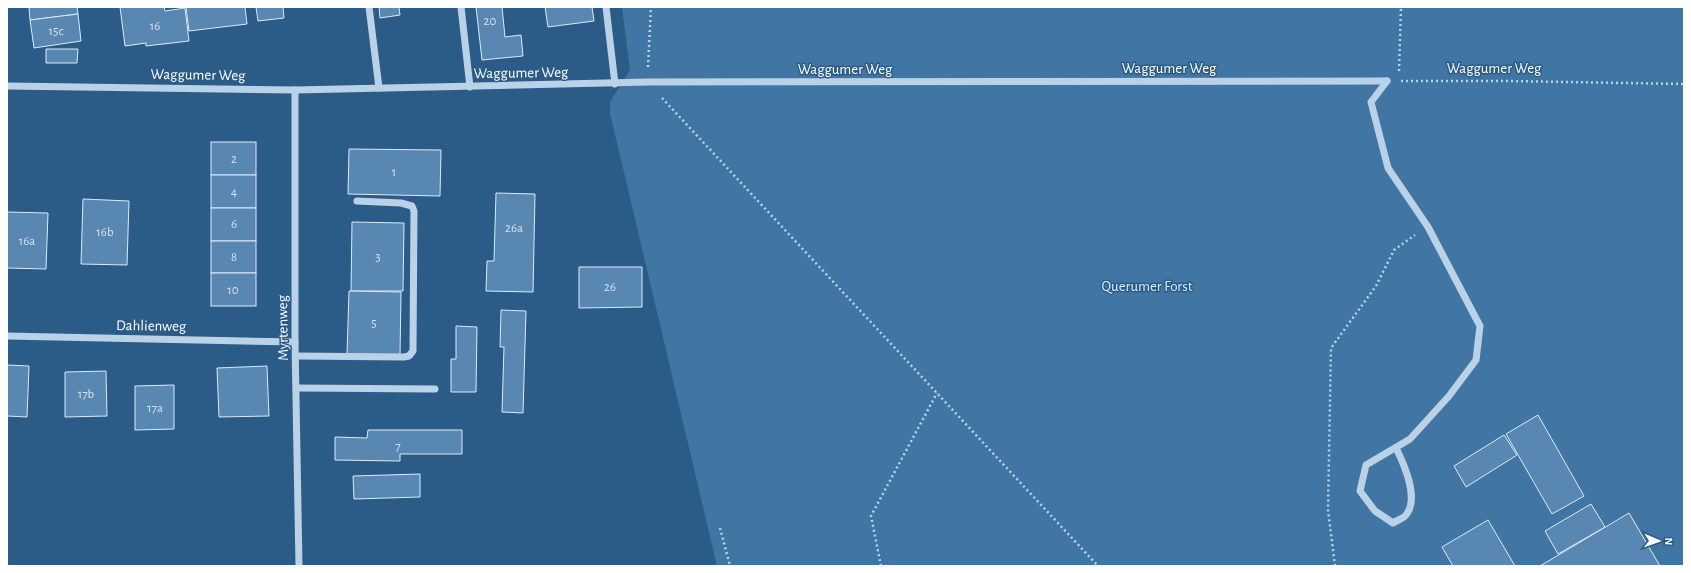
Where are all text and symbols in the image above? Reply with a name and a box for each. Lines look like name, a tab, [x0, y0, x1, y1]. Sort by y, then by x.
house number: 20	[484, 15, 497, 28]
house number: 16	[150, 20, 160, 33]
house number: 15c	[49, 25, 63, 38]
street label: Waggumer Weg	[1122, 61, 1217, 76]
street label: Waggumer Weg	[1447, 61, 1542, 76]
street label: Waggumer Weg	[798, 62, 893, 77]
street label: Waggumer Weg	[474, 65, 569, 81]
street label: Waggumer Weg	[151, 67, 246, 83]
house number: 2	[231, 153, 237, 166]
house number: 1	[392, 166, 396, 179]
house number: 4	[231, 186, 237, 199]
house number: 6	[231, 218, 237, 231]
house number: 26a	[505, 222, 523, 235]
house number: 16b	[96, 226, 114, 239]
house number: 16a	[19, 235, 35, 248]
house number: 8	[231, 251, 237, 264]
house number: 3	[375, 251, 381, 264]
park label: Querumer Forst	[1101, 279, 1193, 294]
house number: 26	[604, 281, 616, 294]
house number: 10	[227, 284, 239, 297]
street label: Myrtenweg	[275, 294, 291, 361]
house number: 5	[371, 317, 377, 330]
street label: Dahlienweg	[116, 318, 187, 334]
house number: 17b	[78, 388, 95, 401]
house number: 17a	[147, 402, 163, 415]
house number: 7	[395, 440, 401, 453]
north arrow	[1639, 521, 1679, 561]
text: N	[1663, 537, 1674, 545]

